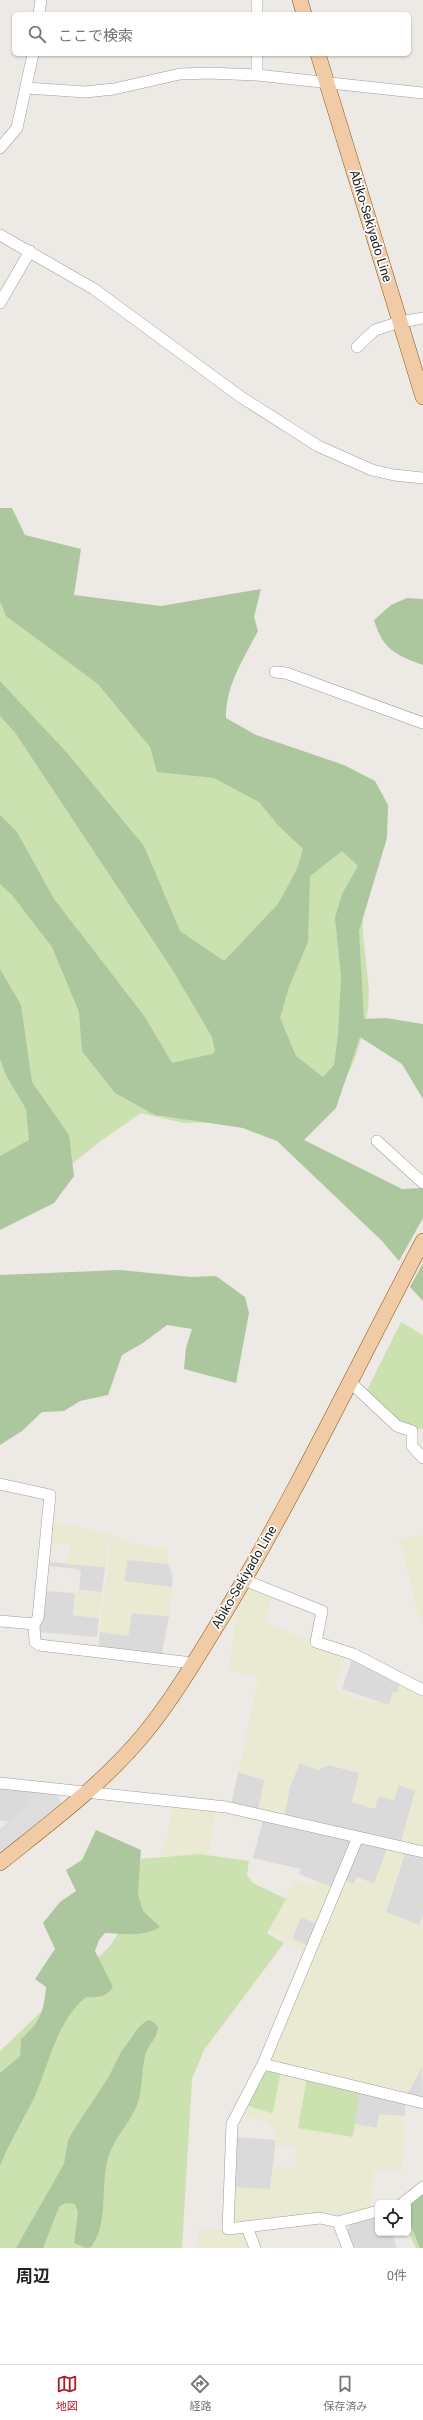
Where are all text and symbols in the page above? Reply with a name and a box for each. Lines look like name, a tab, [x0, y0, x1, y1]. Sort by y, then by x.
search box	[12, 12, 411, 56]
icon: search	[26, 23, 48, 45]
text: ここで検索	[58, 27, 133, 45]
street label: Abiko-Sekiyado Line	[347, 168, 395, 284]
street label: Abiko-Sekiyado Line	[208, 1523, 280, 1631]
map controls	[375, 2200, 411, 2236]
button: locate	[375, 2200, 411, 2236]
text: 周辺	[16, 2266, 50, 2286]
text: 0件	[387, 2268, 407, 2283]
tab: 地図	[56, 2373, 78, 2413]
tab: 経路	[189, 2373, 211, 2413]
tab: 保存済み	[323, 2373, 367, 2413]

